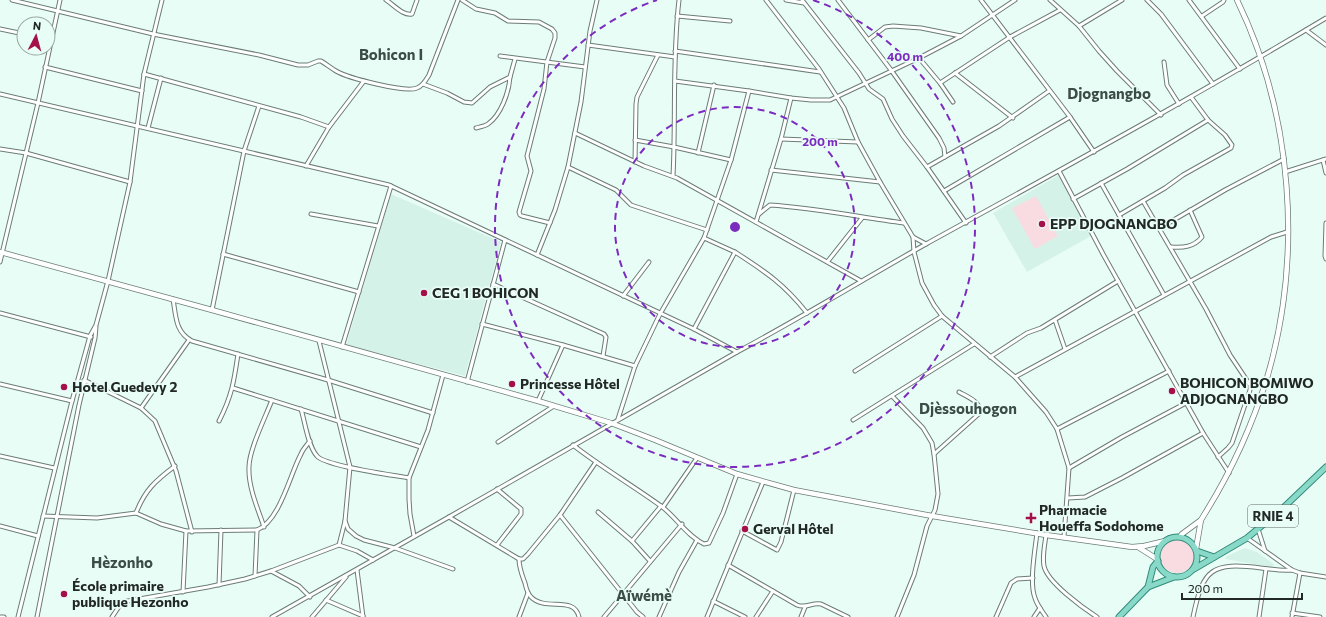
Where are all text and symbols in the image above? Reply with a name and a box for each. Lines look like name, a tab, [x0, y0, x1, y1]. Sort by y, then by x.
north arrow	[16, 16, 56, 56]
text: N	[32, 19, 42, 32]
district label: Bohicon I	[359, 45, 423, 63]
text: 400 m	[887, 49, 923, 63]
district label: Djognangbo	[1067, 84, 1151, 102]
text: 200 m	[802, 134, 838, 148]
place label: EPP DJOGNANGBO	[1050, 215, 1177, 232]
marker: EPP DJOGNANGBO	[1037, 219, 1047, 229]
centre of rings	[728, 220, 742, 234]
place label: CEG 1 BOHICON	[432, 284, 539, 301]
marker: CEG 1 BOHICON	[419, 288, 429, 298]
place label: BOHICON BOMIWO ADJOGNANGBO	[1180, 374, 1314, 407]
place label: Princesse Hôtel	[520, 375, 620, 392]
place label: Hotel Guedevy 2	[72, 378, 177, 395]
marker: Princesse Hôtel	[507, 379, 517, 389]
marker: Hotel Guedevy 2	[59, 382, 69, 392]
marker: BOHICON BOMIWO ADJOGNANGBO	[1167, 386, 1177, 396]
district label: Djèssouhogon	[919, 399, 1017, 417]
place label: Pharmacie Houeffa Sodohome	[1039, 501, 1164, 534]
road number: RNIE 4	[1248, 505, 1298, 527]
marker: Pharmacie Houeffa Sodohome	[1026, 513, 1036, 523]
place label: Gerval Hôtel	[753, 520, 834, 537]
marker: Gerval Hôtel	[740, 524, 750, 534]
district label: Hèzonho	[91, 553, 153, 571]
scale bar	[1182, 575, 1302, 601]
place label: École primaire publique Hezonho	[72, 577, 189, 610]
text: 200 m	[1188, 581, 1223, 595]
district label: Aïwémè	[616, 586, 672, 604]
marker: École primaire publique Hezonho	[59, 589, 69, 599]

